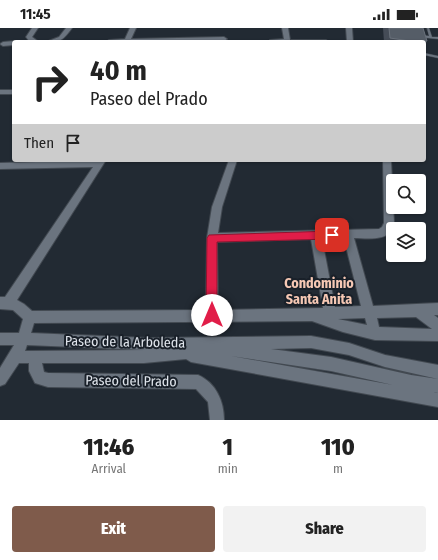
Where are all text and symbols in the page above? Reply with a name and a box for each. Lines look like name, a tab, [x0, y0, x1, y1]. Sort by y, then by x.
text: 11:45	[20, 5, 51, 23]
text: 40 m	[90, 54, 147, 87]
icon: right	[24, 56, 76, 108]
text: Paseo del Prado	[90, 88, 208, 110]
icon: arrive	[62, 132, 84, 154]
text: Then	[24, 134, 54, 152]
map controls	[386, 174, 426, 262]
button: search	[386, 174, 426, 214]
pin	[315, 218, 349, 252]
button: layers	[386, 222, 426, 262]
icon: arrive	[321, 224, 343, 246]
district label: Condominio Santa Anita	[284, 275, 354, 308]
position arrow	[191, 294, 233, 336]
street label: Paseo de la Arboleda	[65, 332, 185, 352]
street label: Paseo del Prado	[85, 372, 177, 390]
text: 11:46	[83, 433, 134, 461]
text: 1	[223, 433, 233, 461]
text: 110	[321, 433, 355, 461]
text: Arrival	[92, 461, 126, 476]
text: min	[218, 461, 238, 476]
text: m	[333, 461, 343, 476]
button: Exit	[12, 506, 215, 552]
button: Share	[223, 506, 426, 552]

